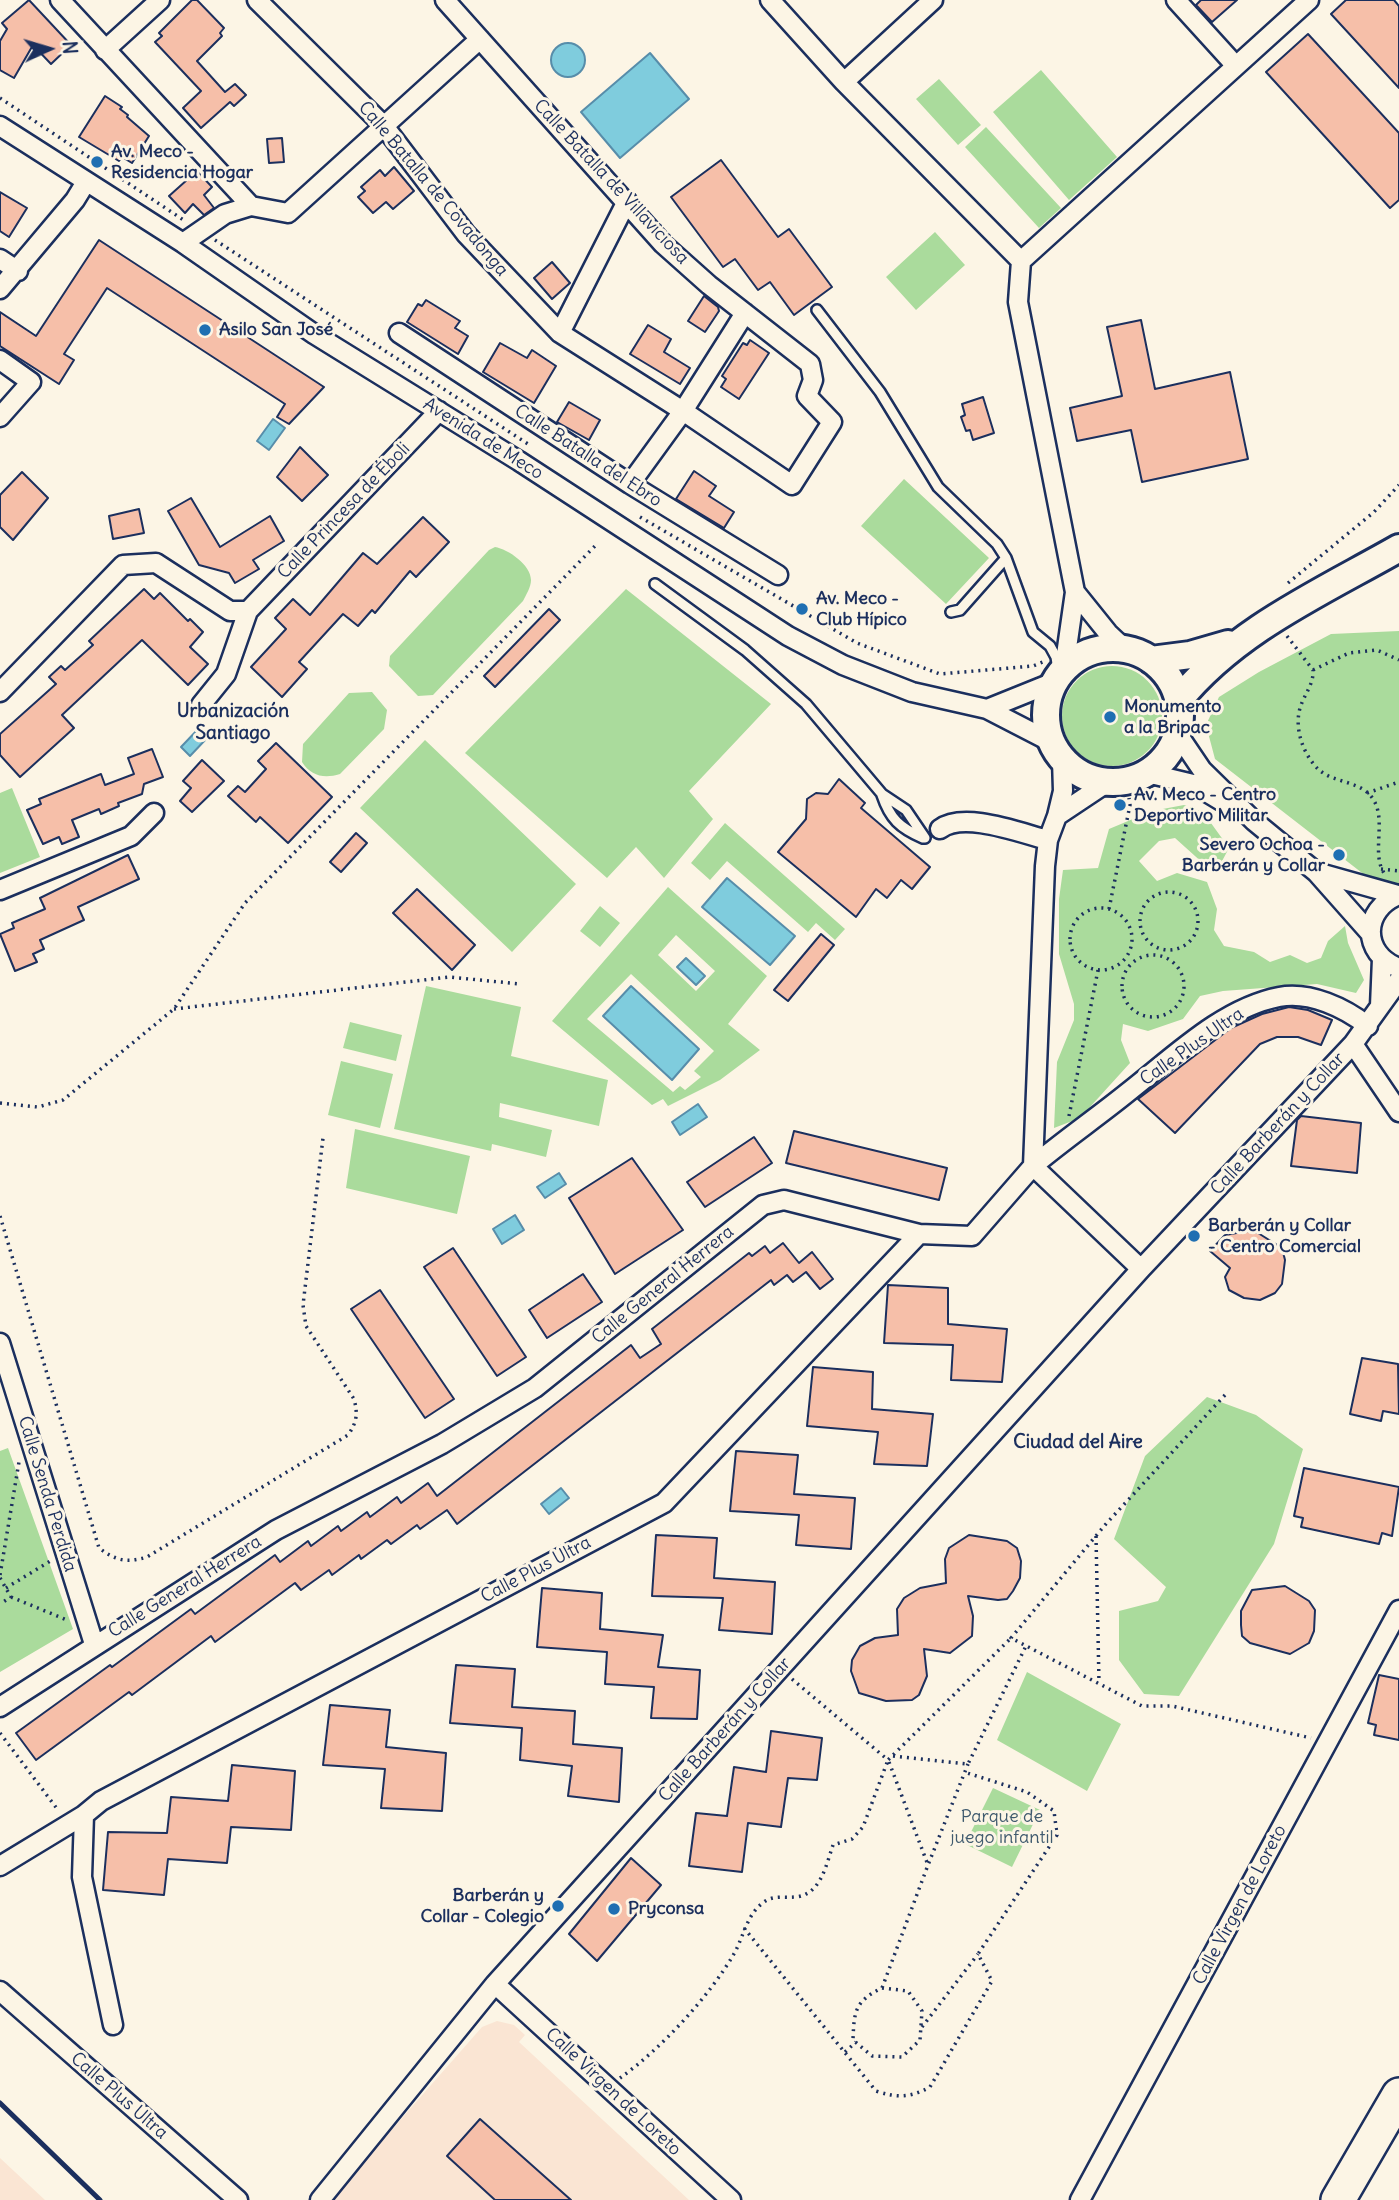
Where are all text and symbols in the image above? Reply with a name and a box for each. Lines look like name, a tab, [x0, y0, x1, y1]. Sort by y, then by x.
north arrow	[14, 14, 84, 84]
text: N	[58, 40, 82, 55]
street label: Calle Batalla de Villaviciosa	[529, 95, 693, 269]
street label: Calle Batalla de Covadonga	[354, 97, 512, 281]
place label: Av. Meco - Residencia Hogar	[111, 141, 253, 184]
marker: Av. Meco - Residencia Hogar	[89, 154, 105, 170]
place label: Asilo San José	[219, 319, 333, 341]
marker: Asilo San José	[197, 322, 213, 338]
street label: Avenida de Meco	[419, 393, 547, 485]
street label: Calle Batalla del Ebro	[510, 400, 666, 512]
street label: Calle Princesa de Éboli	[273, 438, 415, 584]
place label: Av. Meco - Club Hípico	[816, 588, 907, 630]
marker: Av. Meco - Club Hípico	[794, 601, 810, 617]
place label: Monumento a la Bripac	[1124, 696, 1221, 738]
district label: Urbanización Santiago	[177, 701, 289, 745]
marker: Monumento a la Bripac	[1102, 709, 1118, 725]
place label: Av. Meco - Centro Deportivo Militar	[1134, 784, 1276, 826]
marker: Av. Meco - Centro Deportivo Militar	[1112, 797, 1128, 813]
place label: Severo Ochoa - Barberán y Collar	[1182, 834, 1325, 876]
marker: Severo Ochoa - Barberán y Collar	[1331, 847, 1347, 863]
street label: Calle Plus Ultra	[1136, 1003, 1248, 1091]
street label: Calle Barberán y Collar	[1206, 1048, 1350, 1200]
place label: Barberán y Collar - Centro Comercial	[1208, 1215, 1361, 1258]
street label: Calle General Herrera	[588, 1221, 738, 1349]
marker: Barberán y Collar - Centro Comercial	[1186, 1228, 1202, 1244]
street label: Calle Senda Perdida	[13, 1413, 81, 1575]
district label: Ciudad del Aire	[1013, 1432, 1143, 1454]
street label: Calle General Herrera	[104, 1531, 266, 1643]
street label: Calle Plus Ultra	[477, 1532, 595, 1608]
street label: Calle Barberán y Collar	[654, 1653, 796, 1807]
park label: Parque de juego infantil	[950, 1806, 1054, 1848]
street label: Calle Virgen de Loreto	[1189, 1821, 1291, 1989]
place label: Barberán y Collar - Colegio	[421, 1885, 544, 1927]
marker: Barberán y Collar - Colegio	[550, 1898, 566, 1914]
place label: Pryconsa	[628, 1898, 704, 1920]
marker: Pryconsa	[606, 1901, 622, 1917]
street label: Calle Virgen de Loreto	[541, 2023, 685, 2161]
street label: Calle Plus Ultra	[66, 2048, 172, 2144]

